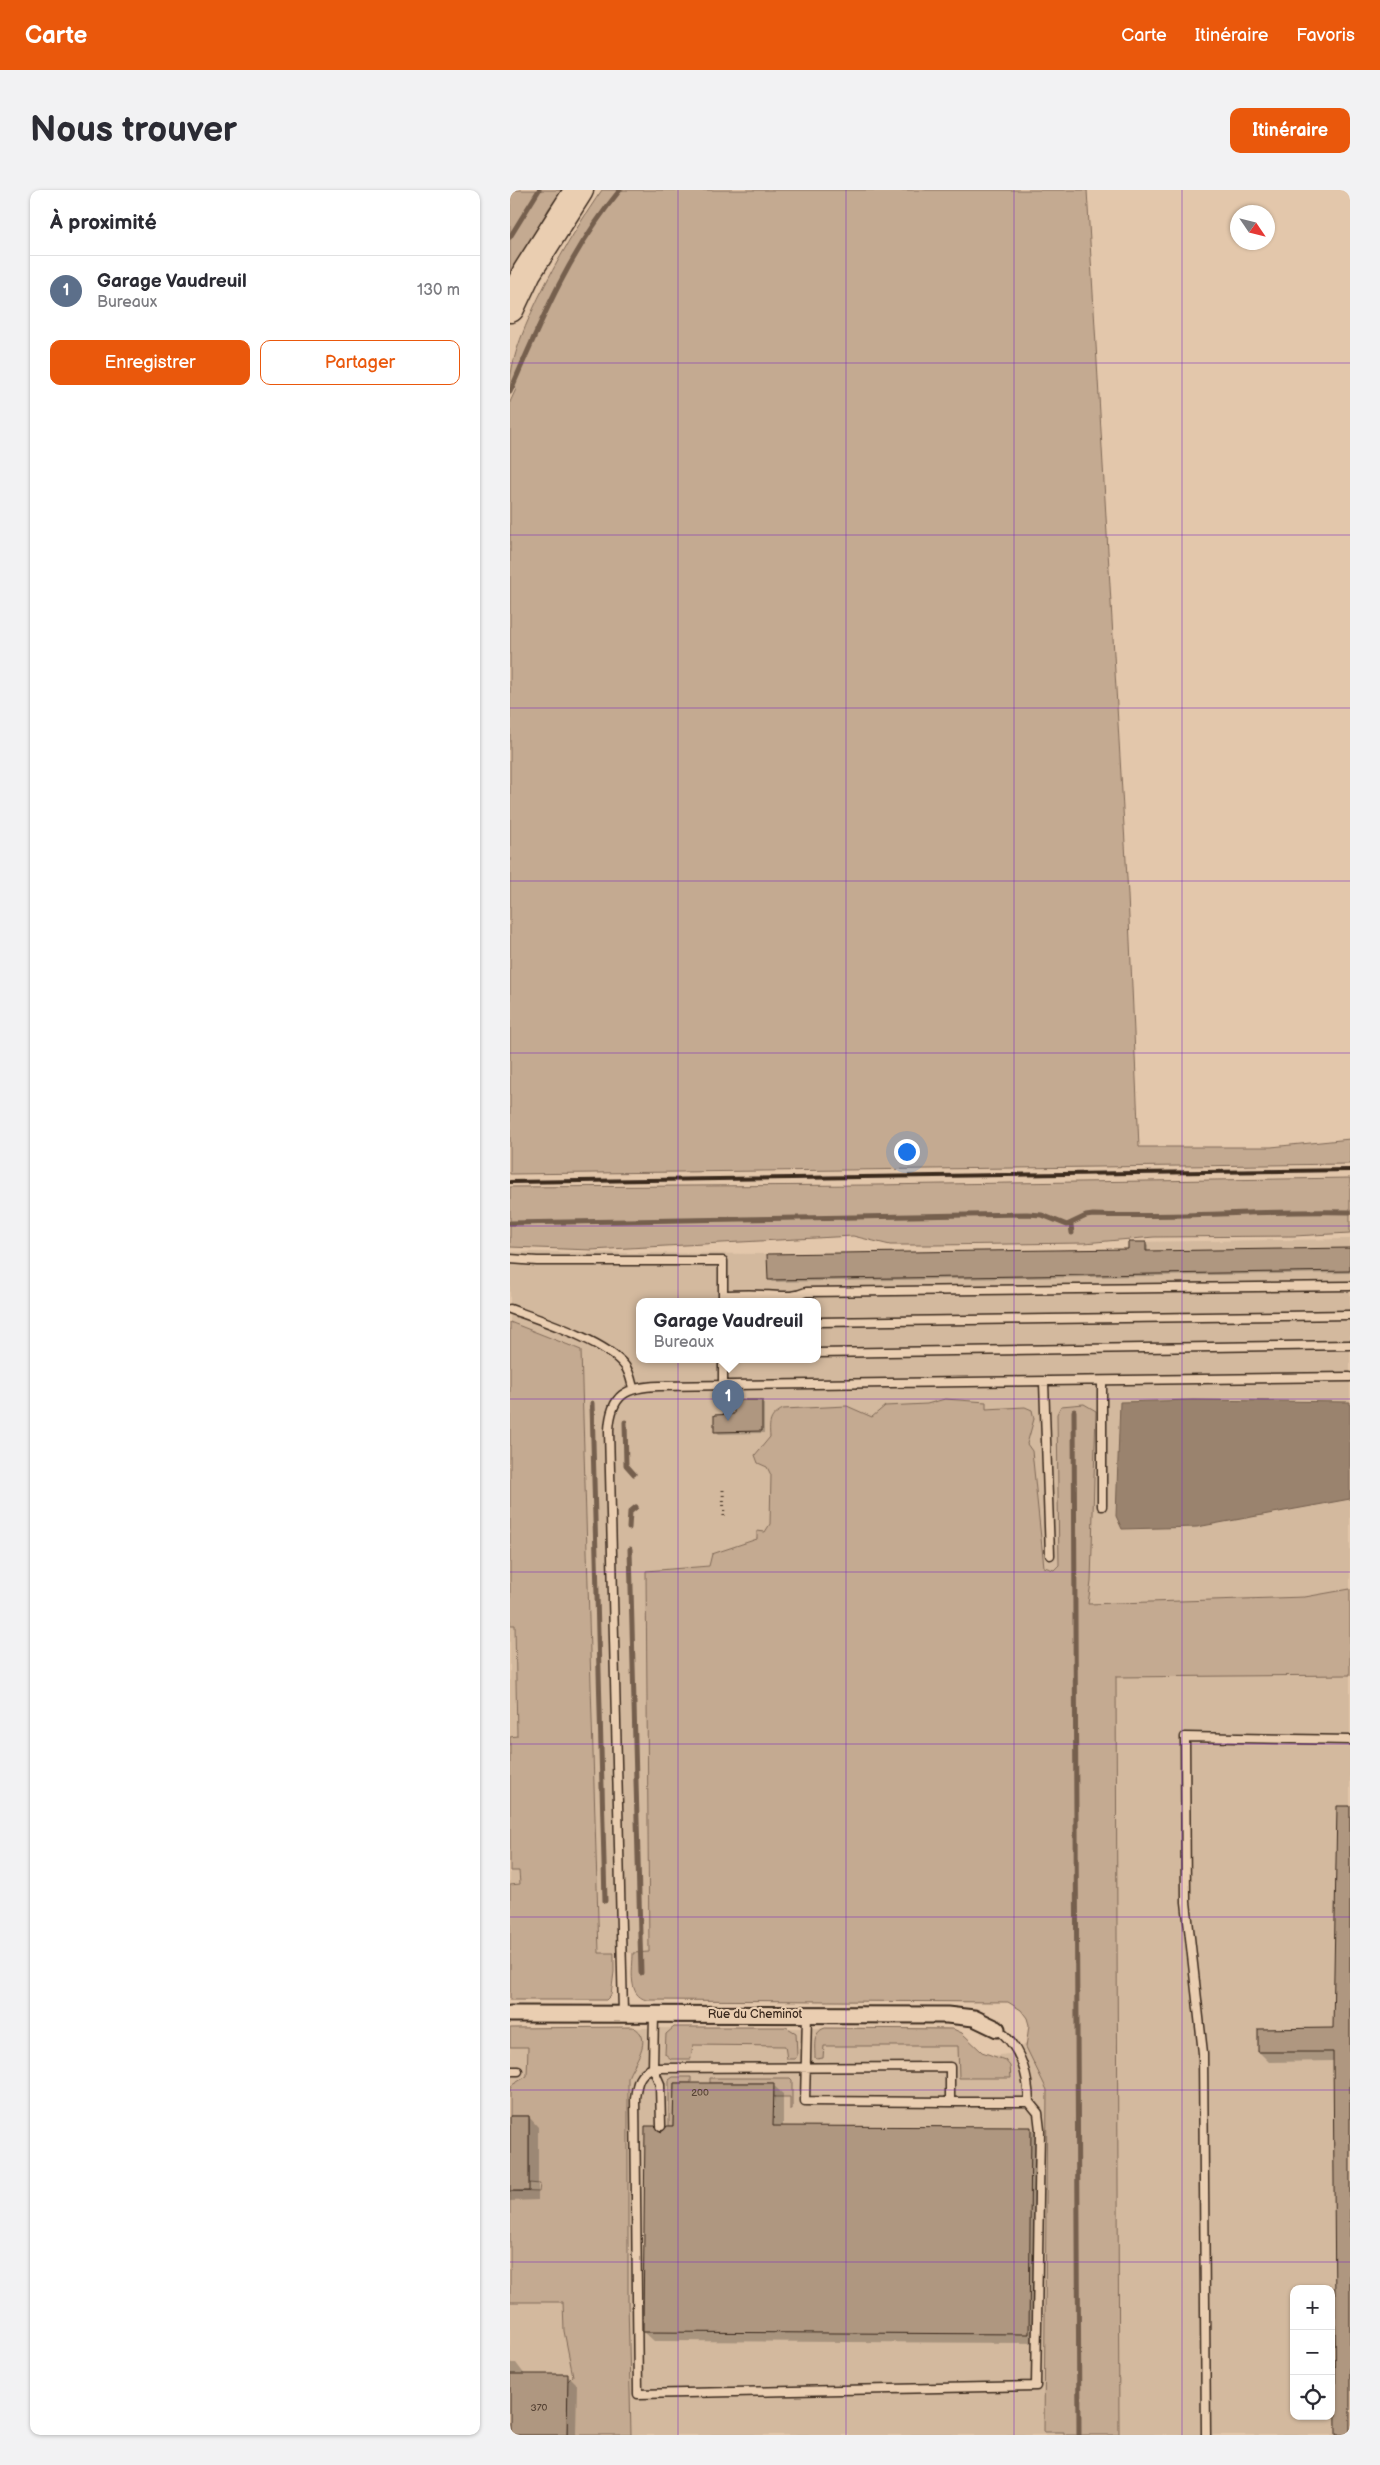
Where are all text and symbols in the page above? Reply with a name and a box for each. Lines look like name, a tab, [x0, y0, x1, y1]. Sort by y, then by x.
text: Carte	[25, 21, 87, 50]
text: Carte	[1121, 25, 1167, 46]
text: Itinéraire	[1195, 25, 1268, 46]
text: Favoris	[1296, 25, 1355, 46]
button: Itinéraire	[1230, 108, 1350, 153]
text: Nous trouver	[30, 109, 237, 152]
north arrow	[1230, 205, 1275, 250]
text: À proximité	[50, 210, 157, 235]
text: Garage Vaudreuil	[97, 270, 247, 293]
text: 1	[63, 281, 69, 300]
text: 130 m	[417, 281, 460, 300]
text: Bureaux	[97, 293, 157, 312]
button: Enregistrer	[50, 340, 250, 385]
button: Partager	[260, 340, 460, 385]
your location	[894, 1139, 920, 1165]
popup	[636, 1298, 821, 1363]
text: Garage Vaudreuil	[654, 1310, 803, 1333]
text: Bureaux	[654, 1333, 714, 1352]
pin: 1	[712, 1380, 744, 1421]
street label: Rue du Cheminot	[708, 2007, 803, 2022]
house number: 200	[691, 2087, 709, 2099]
map controls	[1290, 2285, 1335, 2420]
button: +	[1290, 2285, 1335, 2330]
button: −	[1290, 2330, 1335, 2375]
button: locate	[1290, 2375, 1335, 2420]
house number: 370	[531, 2402, 548, 2414]

